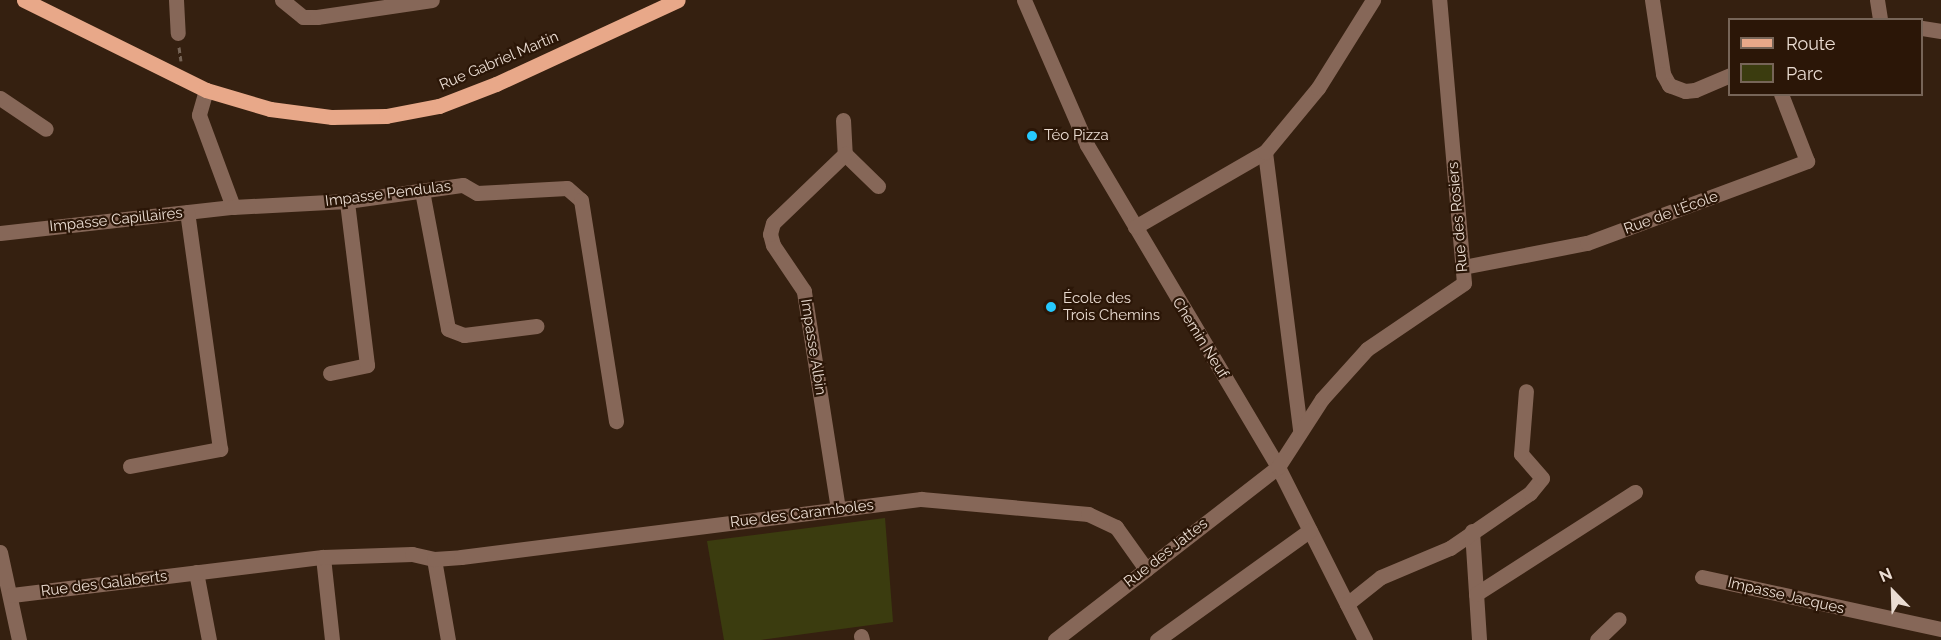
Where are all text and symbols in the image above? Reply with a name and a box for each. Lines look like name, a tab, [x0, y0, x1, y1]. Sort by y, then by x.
legend	[1728, 18, 1923, 96]
street label: Rue Gabriel Martin	[436, 28, 562, 94]
text: Route	[1786, 33, 1835, 54]
text: Parc	[1786, 63, 1823, 84]
place label: Téo Pizza	[1044, 127, 1109, 145]
marker: Téo Pizza	[1025, 129, 1039, 143]
street label: Rue des Rosiers	[1444, 161, 1472, 273]
street label: Impasse Pendulas	[324, 177, 452, 211]
street label: Rue de l'École	[1621, 188, 1721, 238]
street label: Impasse Capillaires	[49, 204, 183, 236]
place label: École des Trois Chemins	[1063, 289, 1160, 324]
street label: Chemin Neuf	[1168, 294, 1232, 382]
street label: Impasse Albin	[796, 297, 830, 397]
marker: École des Trois Chemins	[1044, 300, 1058, 314]
street label: Rue des Caramboles	[729, 496, 875, 532]
street label: Rue des Jattes	[1120, 515, 1212, 591]
north arrow	[1863, 562, 1923, 622]
text: N	[1876, 564, 1895, 586]
street label: Rue des Galaberts	[40, 567, 168, 601]
street label: Impasse Jacques	[1726, 574, 1846, 618]

